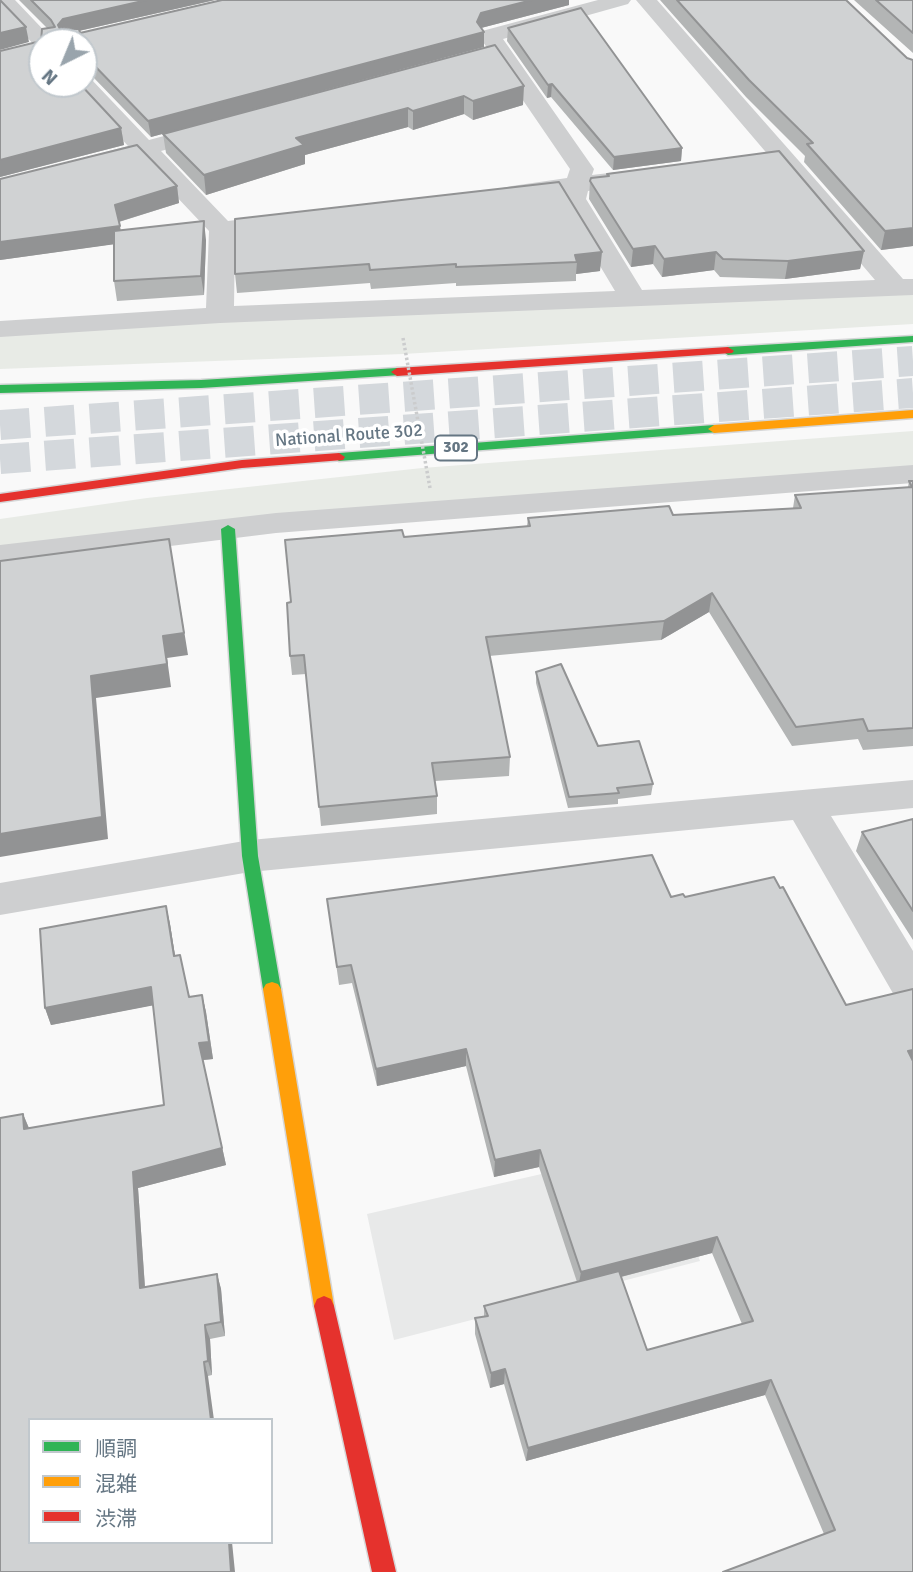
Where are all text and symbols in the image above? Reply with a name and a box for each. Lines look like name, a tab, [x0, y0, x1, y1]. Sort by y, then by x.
north arrow	[28, 28, 98, 98]
text: N	[37, 64, 63, 90]
street label: National Route 302	[274, 420, 424, 452]
road number: 302	[435, 436, 477, 461]
legend	[28, 1418, 273, 1544]
text: 順調	[95, 1436, 137, 1462]
text: 混雑	[95, 1471, 137, 1497]
text: 渋滞	[95, 1506, 137, 1532]

